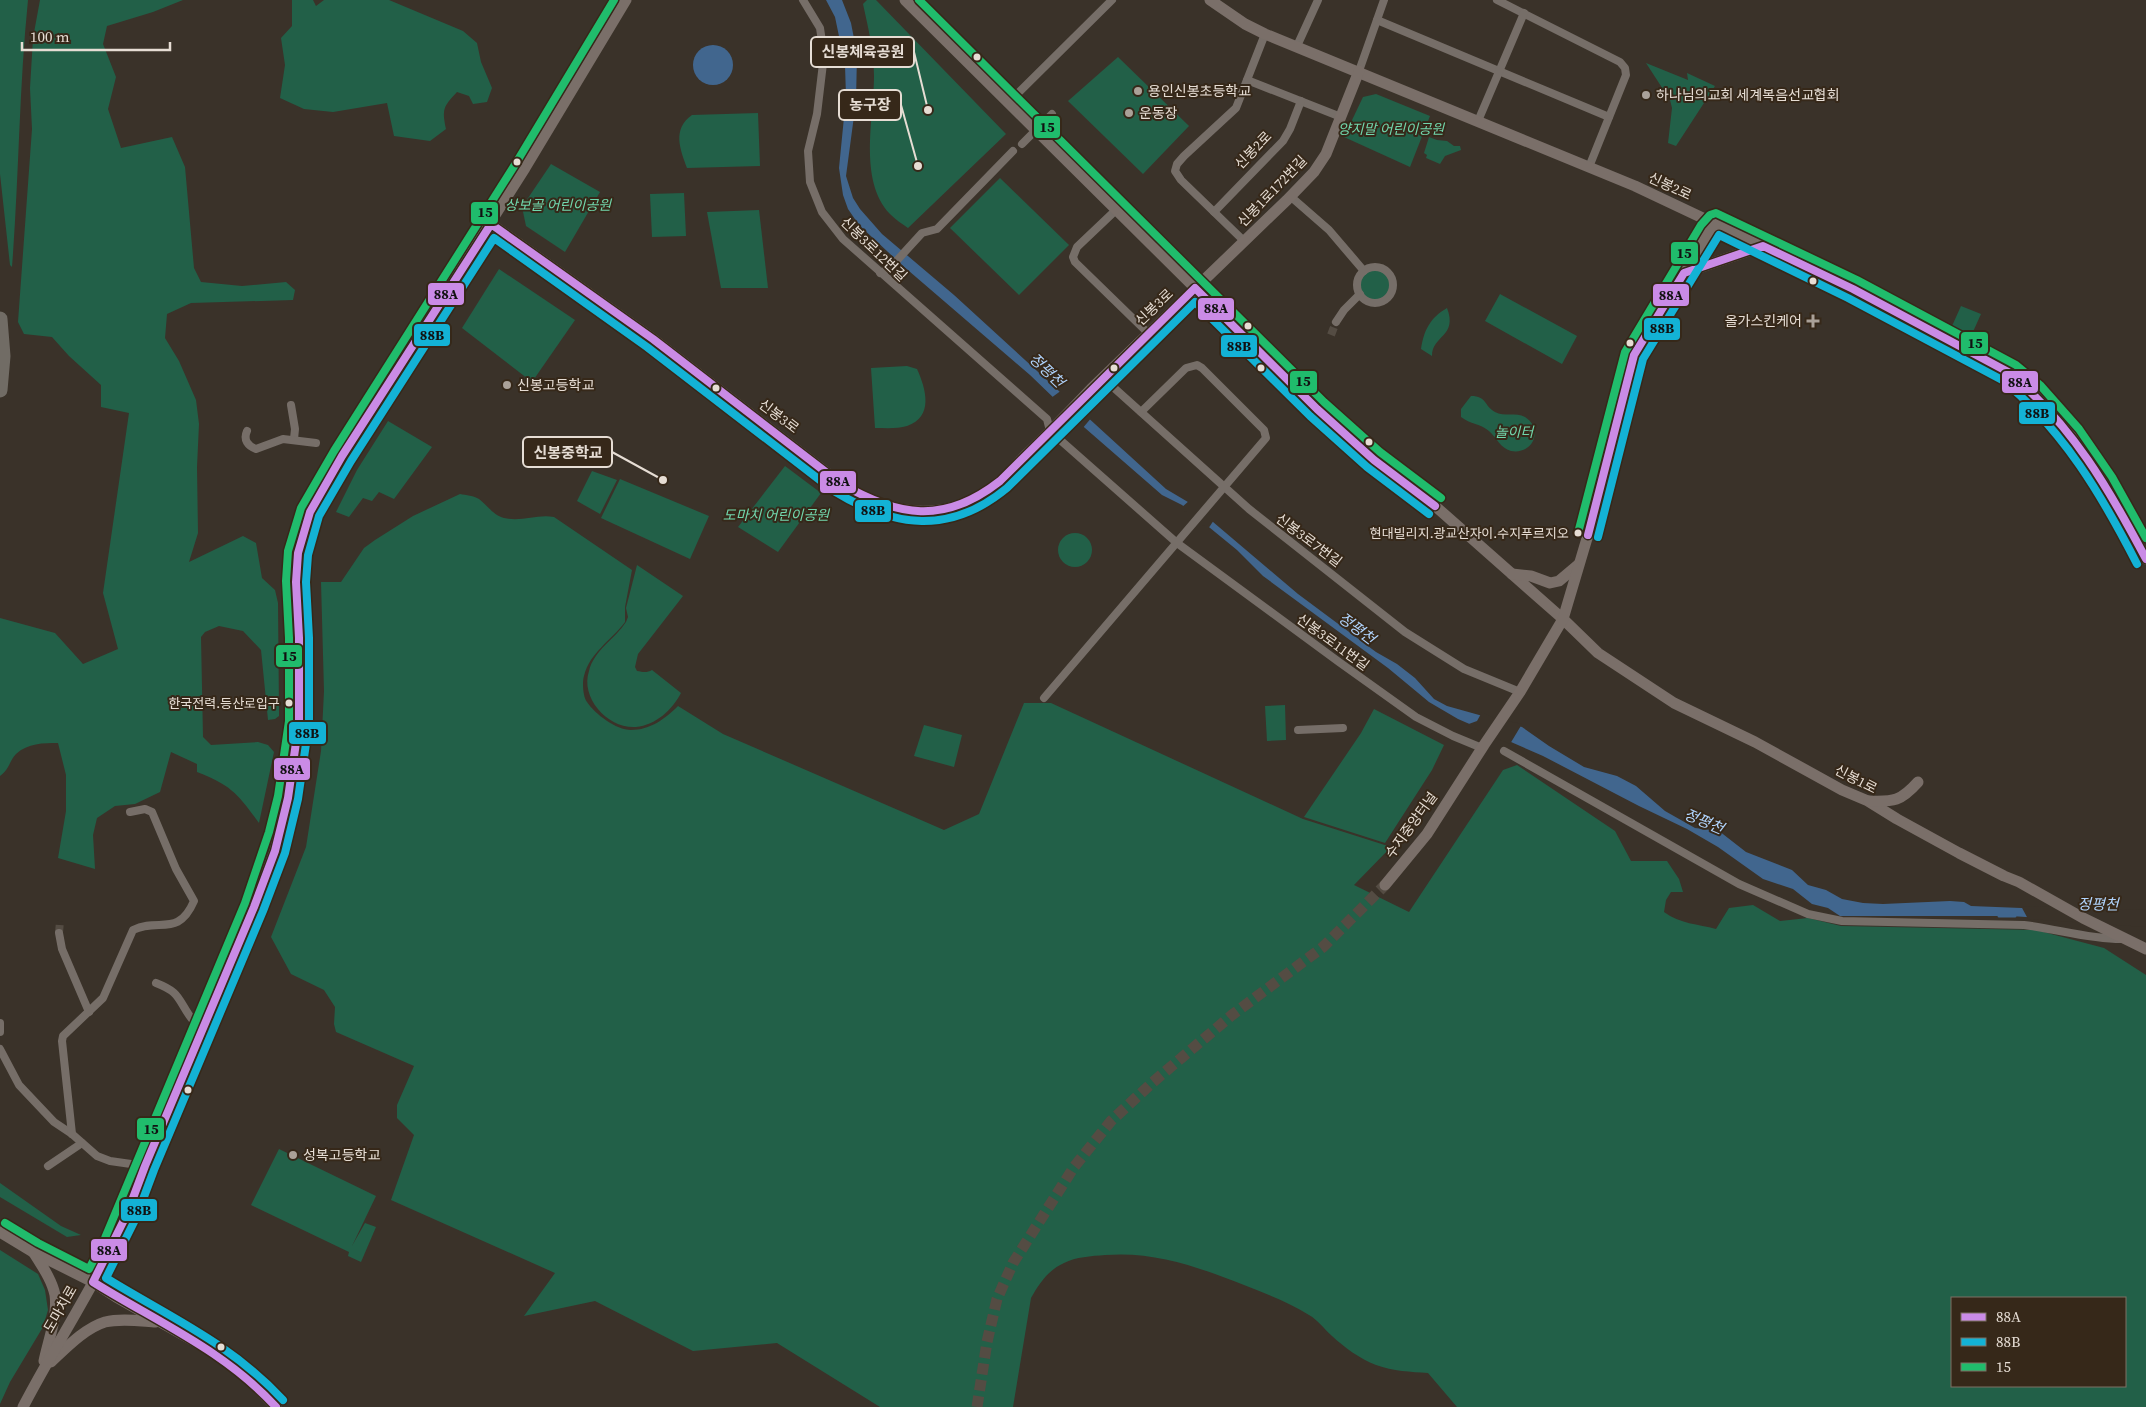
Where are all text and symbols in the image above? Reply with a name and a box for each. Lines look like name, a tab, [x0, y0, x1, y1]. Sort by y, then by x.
scale bar	[22, 20, 170, 52]
text: 100 m	[30, 26, 70, 47]
callout: 신봉체육공원	[811, 37, 914, 67]
text: 신봉체육공원	[822, 41, 904, 62]
unlabelled marker	[972, 52, 982, 62]
place label: 용인신봉초등학교	[1148, 81, 1251, 101]
marker: 용인신봉초등학교	[1132, 85, 1144, 97]
place label: 하나님의교회 세계복음선교협회	[1656, 85, 1840, 105]
marker: 하나님의교회 세계복음선교협회	[1640, 89, 1652, 101]
callout: 농구장	[839, 90, 901, 120]
text: 농구장	[849, 94, 891, 115]
place label: 운동장	[1139, 103, 1178, 123]
marker: 운동장	[1123, 107, 1135, 119]
line badge: 15	[1033, 115, 1061, 139]
text: 15	[1039, 117, 1055, 137]
park label: 양지말 어린이공원	[1338, 119, 1445, 139]
street label: 신봉2로	[1230, 127, 1276, 173]
street label: 신봉1로172번길	[1233, 151, 1311, 231]
unlabelled marker	[512, 157, 522, 167]
street label: 신봉2로	[1645, 167, 1695, 205]
park label: 상보골 어린이공원	[505, 195, 612, 215]
line badge: 15	[470, 201, 499, 225]
text: 15	[477, 202, 493, 222]
street label: 신봉3로12번길	[836, 212, 912, 286]
line badge: 15	[1670, 241, 1699, 265]
text: 15	[1676, 243, 1692, 263]
unlabelled marker	[1808, 276, 1818, 286]
line badge: 88A	[427, 282, 465, 306]
line badge: 88A	[1652, 283, 1690, 307]
text: 88A	[434, 284, 459, 304]
street label: 신봉3로	[1131, 284, 1177, 330]
text: 88A	[1659, 285, 1684, 305]
line badge: 88A	[1197, 297, 1235, 321]
text: 88A	[1204, 298, 1229, 318]
place label: 올가스킨케어	[1725, 311, 1802, 331]
marker: 올가스킨케어	[1806, 314, 1820, 328]
line badge: 88B	[1643, 317, 1681, 341]
text: 88B	[1650, 318, 1674, 338]
unlabelled marker	[1243, 321, 1253, 331]
line badge: 88B	[413, 323, 451, 347]
text: 88B	[420, 325, 444, 345]
line badge: 15	[1960, 331, 1989, 355]
text: 15	[1967, 333, 1983, 353]
line badge: 88B	[1220, 334, 1258, 358]
text: 88B	[1227, 336, 1251, 356]
unlabelled marker	[1625, 338, 1635, 348]
water label: 정평천	[1025, 348, 1071, 393]
unlabelled marker	[1109, 363, 1119, 373]
unlabelled marker	[1256, 363, 1266, 373]
line badge: 15	[1289, 370, 1318, 394]
line badge: 88A	[2001, 370, 2039, 394]
text: 15	[1295, 371, 1311, 391]
text: 88A	[2008, 372, 2033, 392]
place label: 신봉고등학교	[517, 375, 594, 395]
marker: 신봉고등학교	[501, 379, 513, 391]
unlabelled marker	[711, 383, 721, 393]
street label: 신봉3로	[755, 394, 803, 438]
line badge: 88B	[2018, 401, 2056, 425]
text: 88B	[2025, 403, 2049, 423]
park label: 놀이터	[1495, 422, 1535, 442]
callout: 신봉중학교	[523, 437, 612, 467]
unlabelled marker	[1364, 437, 1374, 447]
text: 신봉중학교	[533, 442, 603, 463]
line badge: 88A	[819, 470, 857, 494]
text: 88A	[826, 471, 851, 491]
line badge: 88B	[854, 499, 892, 523]
text: 88B	[861, 500, 885, 520]
park label: 도마치 어린이공원	[723, 505, 830, 525]
street label: 신봉3로7번길	[1272, 508, 1346, 572]
place label: 현대빌리지.광교산자이.수지푸르지오	[1370, 525, 1569, 542]
marker: 현대빌리지.광교산자이.수지푸르지오	[1573, 528, 1583, 538]
water label: 정평천	[1334, 607, 1382, 650]
street label: 신봉3로11번길	[1293, 609, 1373, 675]
line badge: 15	[275, 644, 303, 668]
text: 15	[281, 646, 297, 666]
place label: 한국전력.등산로입구	[168, 695, 280, 712]
marker: 한국전력.등산로입구	[284, 698, 294, 708]
line badge: 88B	[288, 721, 327, 745]
text: 88B	[295, 723, 319, 743]
line badge: 88A	[273, 757, 311, 781]
text: 88A	[280, 759, 305, 779]
street label: 신봉1로	[1831, 760, 1881, 798]
street label: 수지중앙터널	[1380, 788, 1442, 862]
water label: 정평천	[1681, 803, 1729, 840]
water label: 정평천	[2077, 893, 2121, 915]
unlabelled marker	[183, 1085, 193, 1095]
line badge: 15	[136, 1117, 165, 1141]
text: 15	[143, 1119, 159, 1139]
place label: 성복고등학교	[303, 1145, 380, 1165]
marker: 성복고등학교	[287, 1149, 299, 1161]
line badge: 88B	[120, 1198, 158, 1222]
text: 88B	[127, 1200, 151, 1220]
line badge: 88A	[90, 1238, 128, 1262]
text: 88A	[97, 1240, 122, 1260]
street label: 도마치로	[38, 1282, 82, 1336]
legend	[1951, 1297, 2126, 1387]
text: 88A	[1996, 1306, 2021, 1327]
text: 88B	[1996, 1331, 2020, 1352]
unlabelled marker	[216, 1342, 226, 1352]
text: 15	[1996, 1356, 2011, 1377]

